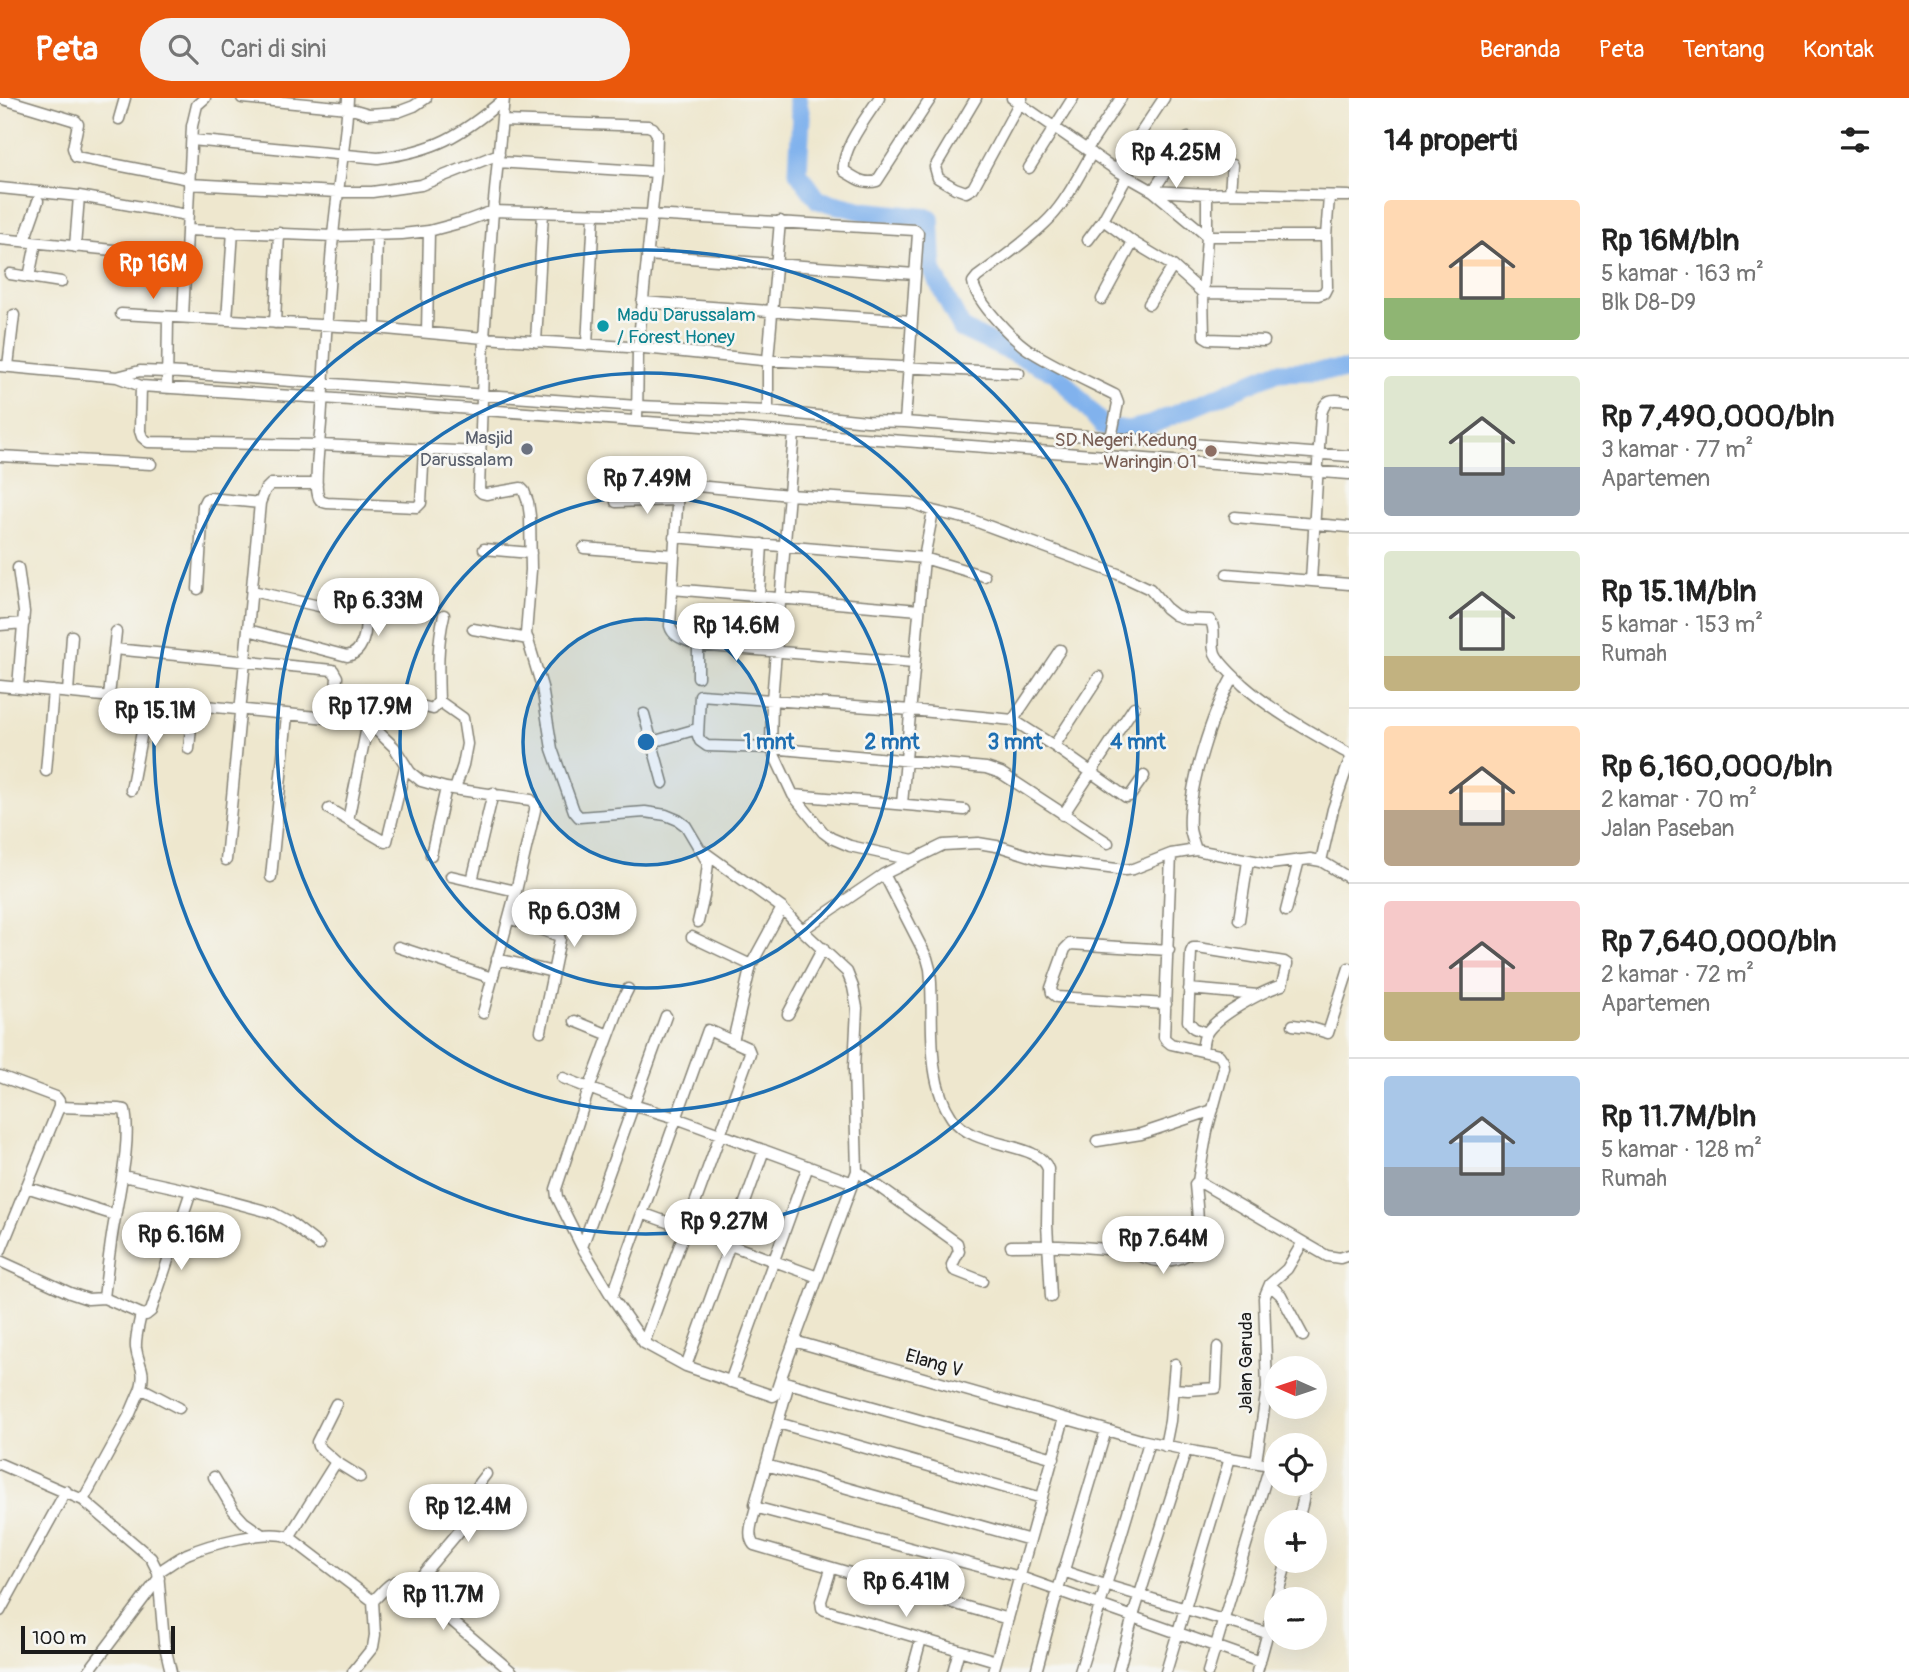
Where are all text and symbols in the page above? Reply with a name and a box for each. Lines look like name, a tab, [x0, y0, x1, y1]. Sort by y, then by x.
search box	[140, 18, 630, 81]
text: Peta	[35, 29, 98, 70]
icon: search	[164, 30, 202, 68]
text: Cari di sini	[220, 33, 326, 65]
text: Beranda	[1479, 35, 1560, 64]
text: Peta	[1598, 35, 1644, 64]
text: Tentang	[1682, 35, 1765, 64]
text: Kontak	[1803, 35, 1874, 64]
icon: filters	[1836, 121, 1874, 159]
text: 14 properti	[1384, 122, 1517, 159]
pin: Rp 4.25M	[1104, 130, 1248, 190]
text: Rp 4.25M	[1131, 138, 1221, 167]
text: Rp 16M/bln	[1601, 222, 1739, 259]
icon: home	[1440, 228, 1524, 312]
pin: Rp 16M	[96, 242, 210, 301]
text: Rp 16M	[119, 249, 187, 278]
text: 5 kamar · 163 m²	[1601, 259, 1764, 288]
text: Blk D8-D9	[1601, 288, 1696, 317]
place label: Madu Darussalam / Forest Honey	[617, 303, 756, 349]
marker: Madu Darussalam / Forest Honey	[595, 318, 611, 334]
text: Rp 7,490,000/bln	[1601, 398, 1835, 435]
icon: home	[1440, 404, 1524, 488]
place label: Masjid Darussalam	[420, 426, 513, 472]
place label: SD Negeri Kedung Waringin 01	[1054, 428, 1197, 474]
text: 3 kamar · 77 m²	[1601, 435, 1753, 464]
marker: Masjid Darussalam	[519, 441, 535, 457]
marker: SD Negeri Kedung Waringin 01	[1203, 443, 1219, 459]
pin: Rp 7.49M	[575, 456, 719, 516]
text: Rp 7.49M	[603, 464, 691, 493]
text: Apartemen	[1601, 464, 1710, 493]
text: Rp 15.1M/bln	[1601, 573, 1757, 610]
pin: Rp 6.33M	[306, 578, 450, 638]
icon: home	[1440, 579, 1524, 663]
text: Rp 6.33M	[333, 586, 423, 615]
pin: Rp 14.6M	[664, 603, 808, 663]
text: 5 kamar · 153 m²	[1601, 610, 1763, 639]
text: Rp 14.6M	[693, 611, 779, 640]
text: Rumah	[1601, 639, 1667, 668]
pin: Rp 17.9M	[298, 684, 442, 744]
pin: Rp 15.1M	[83, 688, 227, 748]
text: Rp 17.9M	[328, 692, 412, 721]
text: Rp 15.1M	[114, 696, 196, 725]
text: 1 mnt	[743, 729, 795, 756]
text: 2 mnt	[864, 729, 920, 756]
text: 3 mnt	[987, 729, 1043, 756]
text: 4 mnt	[1110, 729, 1166, 756]
centre of rings	[634, 730, 658, 754]
text: Rp 6,160,000/bln	[1601, 748, 1833, 785]
icon: home	[1440, 754, 1524, 838]
text: 2 kamar · 70 m²	[1601, 785, 1757, 814]
text: Jalan Paseban	[1601, 814, 1735, 843]
pin: Rp 6.03M	[502, 890, 646, 949]
text: Rp 6.03M	[528, 897, 620, 926]
text: Rp 7,640,000/bln	[1601, 923, 1837, 960]
icon: home	[1440, 929, 1524, 1013]
text: 2 kamar · 72 m²	[1601, 960, 1754, 989]
text: Apartemen	[1601, 989, 1710, 1018]
text: Rp 11.7M/bln	[1601, 1098, 1756, 1135]
icon: home	[1440, 1104, 1524, 1188]
text: 5 kamar · 128 m²	[1601, 1135, 1762, 1164]
text: Rumah	[1601, 1164, 1667, 1193]
pin: Rp 9.27M	[652, 1200, 796, 1259]
text: Rp 9.27M	[680, 1207, 768, 1236]
pin: Rp 6.16M	[109, 1212, 253, 1272]
pin: Rp 7.64M	[1091, 1216, 1235, 1276]
text: Rp 6.16M	[138, 1220, 224, 1249]
text: Rp 7.64M	[1118, 1224, 1208, 1253]
street label: Jalan Garuda	[1234, 1312, 1258, 1414]
street label: Elang V	[903, 1343, 965, 1383]
north arrow	[1264, 1356, 1326, 1419]
map controls	[1264, 1356, 1327, 1650]
button: locate	[1264, 1433, 1327, 1496]
pin: Rp 12.4M	[396, 1484, 540, 1544]
text: Rp 12.4M	[425, 1492, 511, 1521]
button: +	[1264, 1510, 1327, 1573]
pin: Rp 6.41M	[834, 1560, 978, 1619]
text: Rp 6.41M	[863, 1567, 949, 1596]
pin: Rp 11.7M	[371, 1572, 515, 1632]
text: Rp 11.7M	[403, 1580, 483, 1609]
button: −	[1264, 1587, 1327, 1650]
scale bar	[21, 1623, 175, 1655]
text: 100 m	[32, 1626, 86, 1650]

